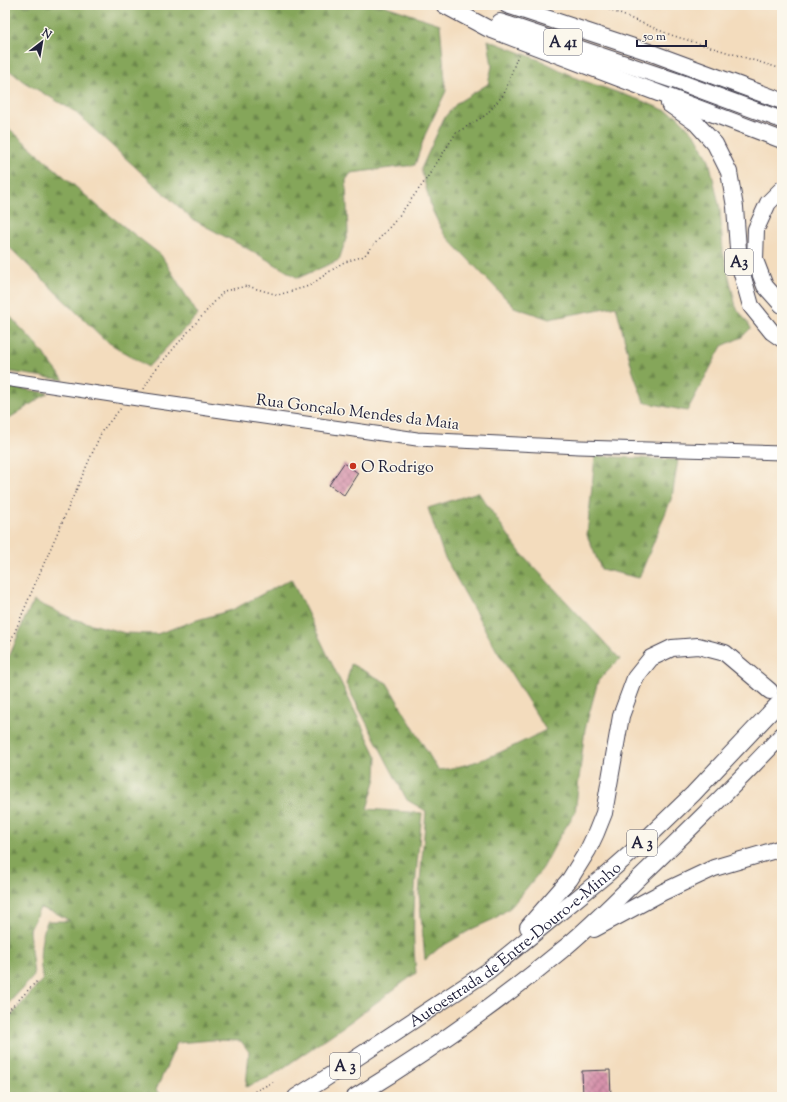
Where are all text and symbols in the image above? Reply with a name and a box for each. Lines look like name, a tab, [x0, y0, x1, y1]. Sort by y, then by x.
north arrow	[22, 22, 62, 62]
scale bar	[637, 22, 706, 48]
text: N	[38, 25, 55, 44]
text: 50 m	[642, 28, 666, 46]
road number: A 41	[544, 29, 582, 55]
road number: A3	[725, 249, 753, 275]
street label: Rua Gonçalo Mendes da Maia	[255, 390, 461, 437]
place label: O Rodrigo	[361, 457, 434, 480]
marker: O Rodrigo	[348, 461, 358, 471]
road number: A 3	[627, 830, 657, 856]
street label: Autoestrada de Entre-Douro-e-Minho	[405, 857, 627, 1034]
road number: A 3	[330, 1053, 360, 1079]

